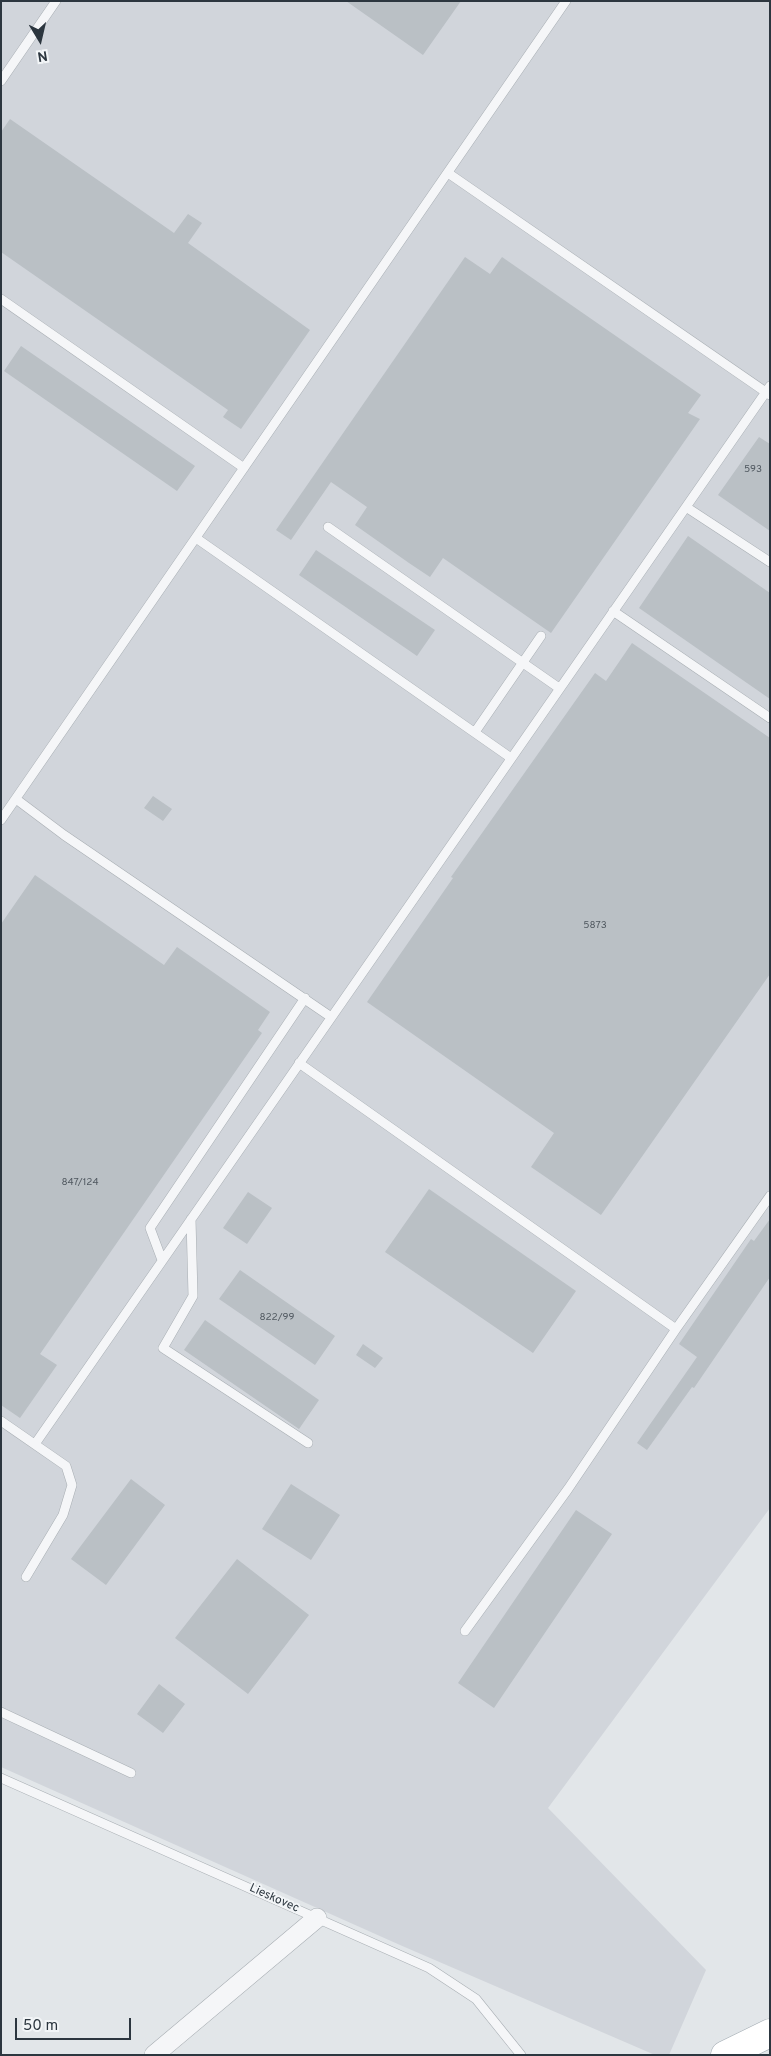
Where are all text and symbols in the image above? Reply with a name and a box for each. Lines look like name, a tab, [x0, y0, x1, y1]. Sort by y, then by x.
north arrow	[15, 15, 65, 65]
text: N	[36, 46, 49, 64]
house number: 593	[744, 464, 762, 476]
house number: 5873	[583, 920, 607, 932]
house number: 847/124	[61, 1177, 99, 1189]
house number: 822/99	[260, 1312, 294, 1324]
street label: Lieskovec	[247, 1882, 301, 1916]
scale bar	[18, 2008, 134, 2040]
text: 50 m	[23, 2017, 58, 2036]

